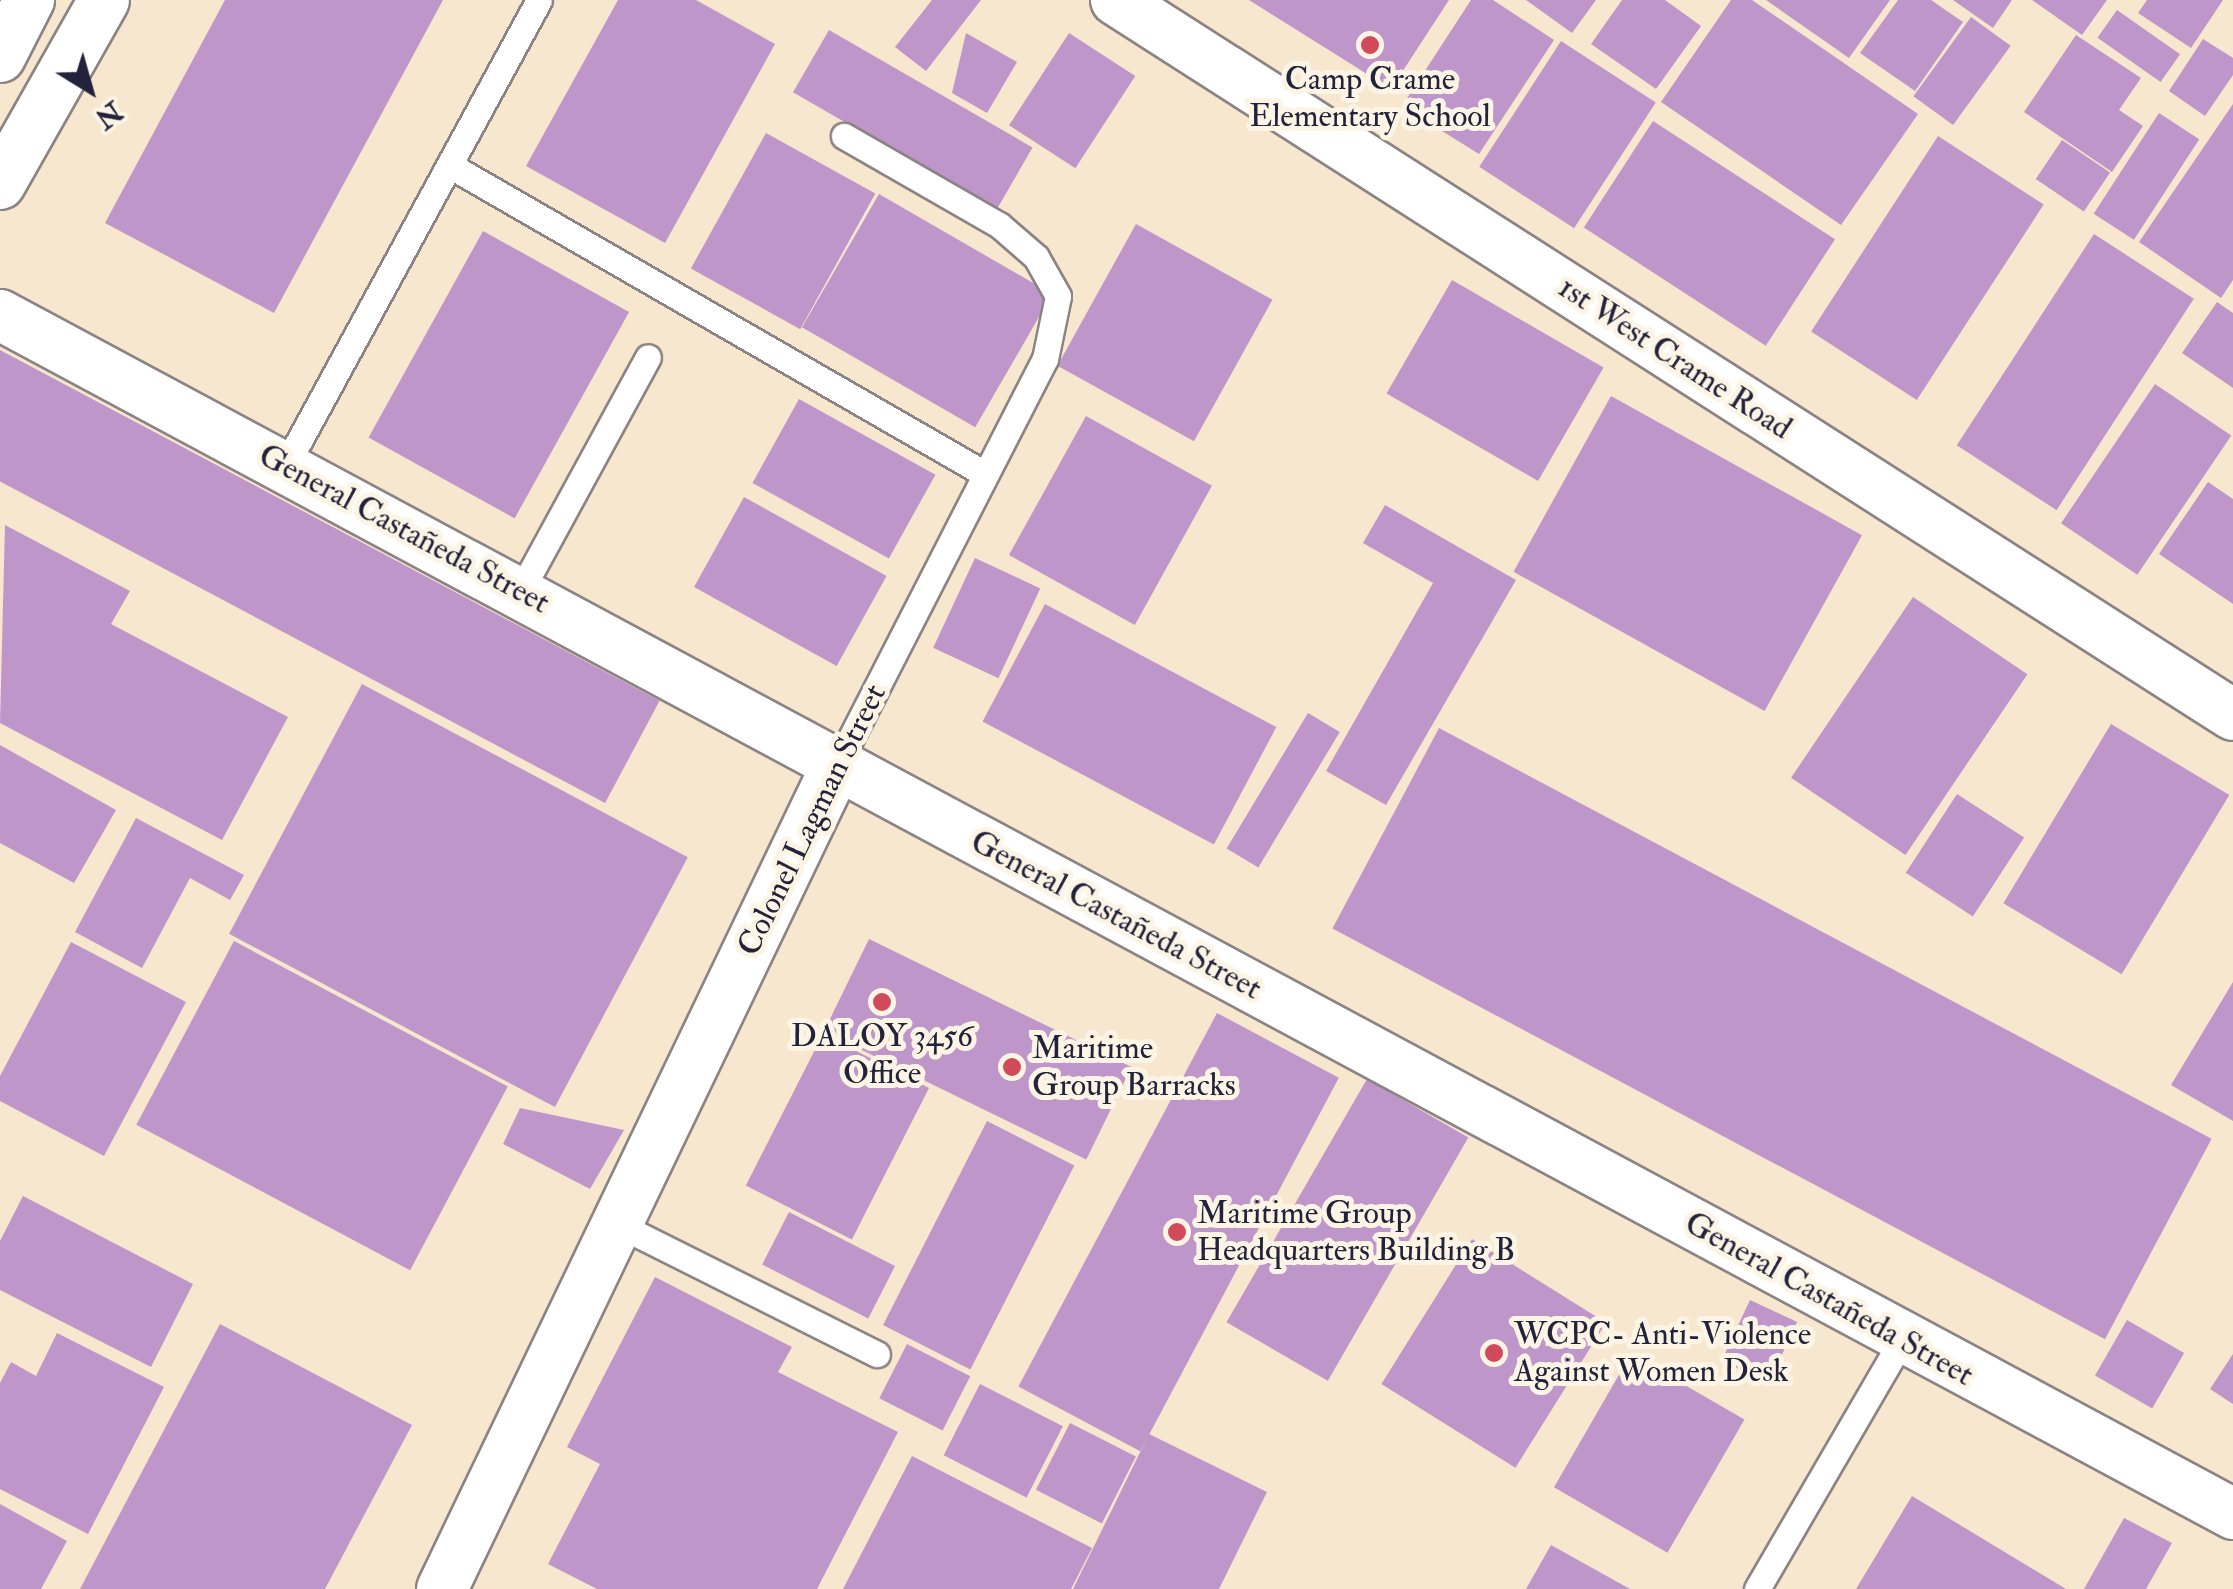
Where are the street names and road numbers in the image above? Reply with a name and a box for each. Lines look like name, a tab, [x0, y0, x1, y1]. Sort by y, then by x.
street label: 1st West Crame Road	[1551, 268, 1799, 448]
street label: General Castañeda Street	[252, 436, 556, 622]
street label: Colonel Lagman Street	[730, 678, 894, 962]
street label: General Castañeda Street	[964, 822, 1268, 1008]
street label: General Castañeda Street	[1678, 1204, 1980, 1394]

